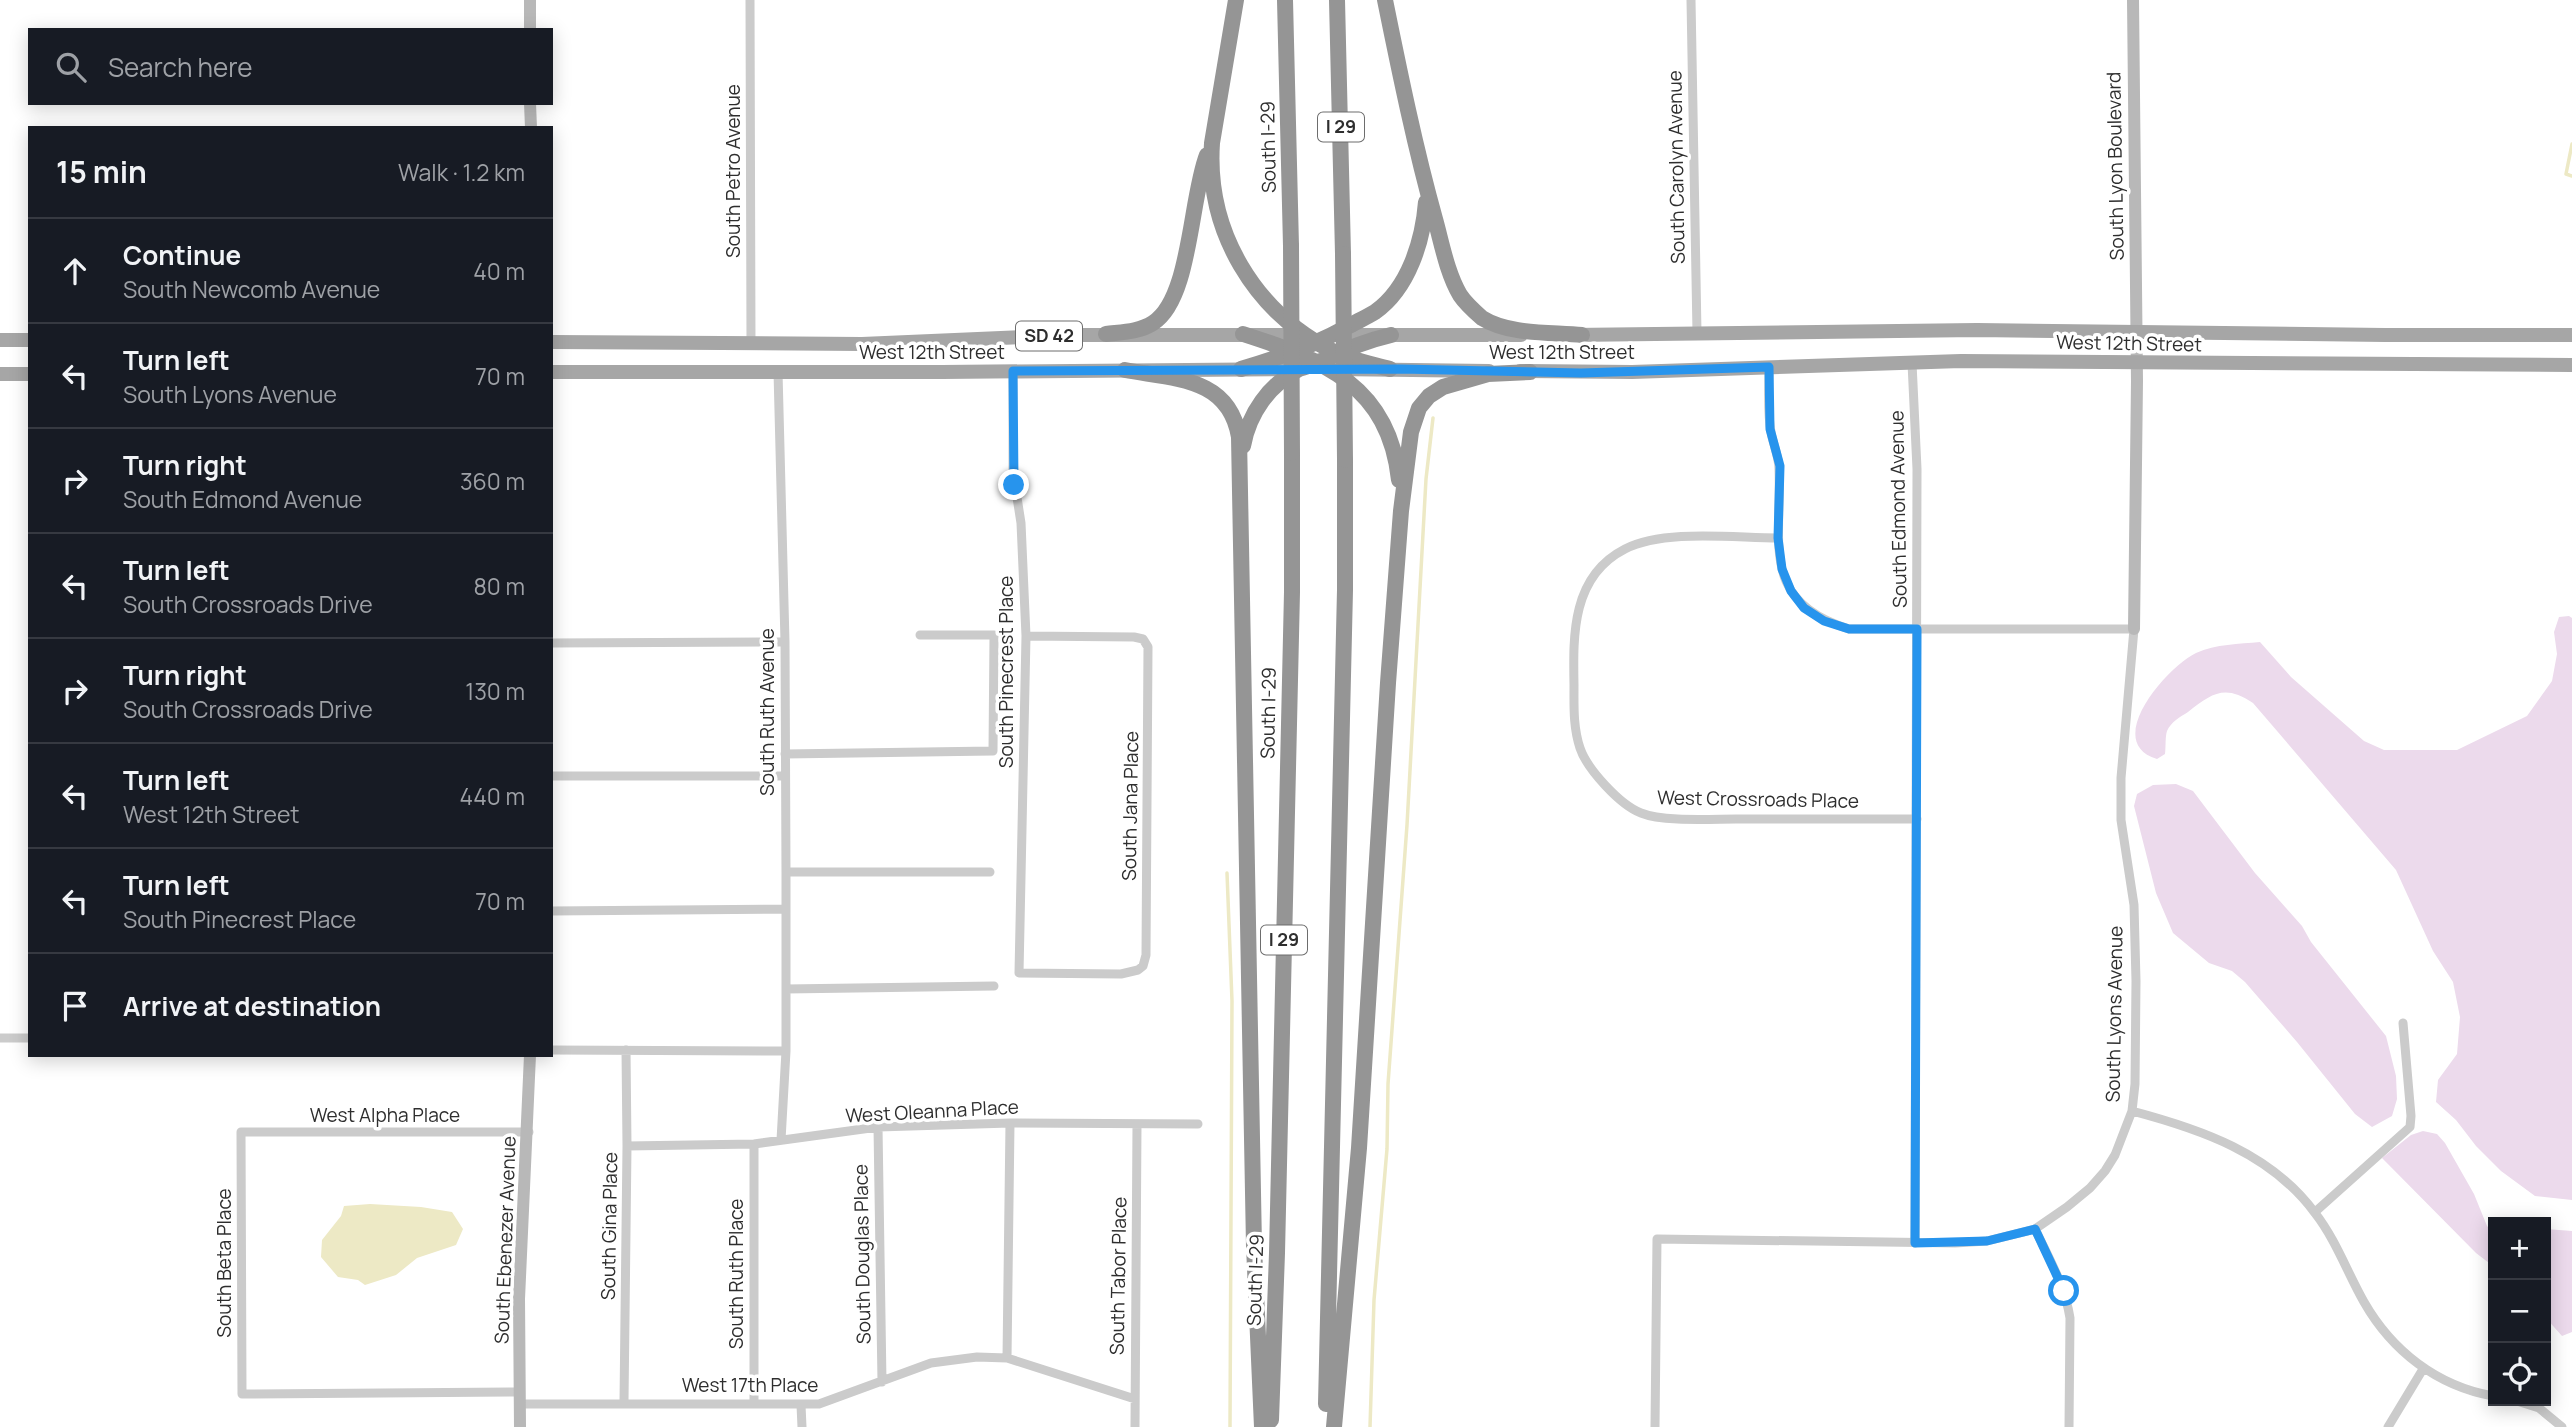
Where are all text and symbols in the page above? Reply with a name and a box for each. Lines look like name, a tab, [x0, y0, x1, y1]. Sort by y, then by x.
search box	[28, 28, 553, 105]
icon: search	[52, 48, 90, 86]
text: Search here	[108, 49, 253, 85]
street label: South Carolyn Avenue	[1661, 70, 1691, 264]
street label: South Lyon Boulevard	[2100, 72, 2130, 260]
street label: South Petro Avenue	[720, 84, 746, 258]
street label: South I-29	[1254, 101, 1282, 193]
road number: I 29	[1318, 112, 1364, 142]
text: 15 min	[56, 151, 147, 192]
text: Walk · 1.2 km	[398, 156, 525, 188]
text: Continue	[123, 237, 241, 273]
icon: ahead	[56, 252, 94, 290]
text: 40 m	[473, 255, 525, 287]
text: South Newcomb Avenue	[123, 273, 380, 305]
road number: SD 42	[1016, 322, 1082, 350]
street label: West 12th Street	[2056, 329, 2202, 357]
street label: West 12th Street	[859, 339, 1005, 365]
street label: West 12th Street	[1489, 339, 1635, 365]
text: Turn left	[123, 342, 230, 378]
icon: left	[56, 357, 94, 395]
text: 70 m	[475, 360, 525, 392]
text: South Lyons Avenue	[123, 378, 337, 410]
street label: South Edmond Avenue	[1883, 410, 1913, 608]
text: Turn right	[123, 447, 247, 483]
icon: right	[56, 462, 94, 500]
text: 360 m	[460, 465, 525, 497]
route end	[998, 469, 1029, 500]
text: South Edmond Avenue	[123, 483, 362, 515]
text: Turn left	[123, 552, 230, 588]
icon: left	[56, 567, 94, 605]
text: 80 m	[474, 570, 525, 602]
street label: South Pinecrest Place	[993, 576, 1019, 768]
text: South Crossroads Drive	[123, 588, 373, 620]
street label: South Ruth Avenue	[754, 628, 780, 796]
text: Turn right	[123, 657, 247, 693]
street label: South I-29	[1254, 667, 1282, 759]
icon: right	[56, 672, 94, 710]
text: 130 m	[465, 675, 525, 707]
text: South Crossroads Drive	[123, 693, 373, 725]
street label: South Jana Place	[1116, 731, 1144, 881]
text: Turn left	[123, 762, 230, 798]
icon: left	[56, 777, 94, 815]
text: 440 m	[460, 780, 525, 812]
street label: West Crossroads Place	[1657, 784, 1859, 814]
text: West 12th Street	[123, 798, 300, 830]
text: Turn left	[123, 867, 230, 903]
icon: left	[56, 882, 94, 920]
text: 70 m	[475, 885, 525, 917]
text: South Pinecrest Place	[123, 903, 356, 935]
road number: I 29	[1261, 925, 1307, 954]
street label: South Lyons Avenue	[2099, 925, 2129, 1103]
icon: arrive	[56, 987, 94, 1025]
text: Arrive at destination	[123, 988, 381, 1024]
street label: West Oleanna Place	[845, 1093, 1019, 1129]
street label: West Alpha Place	[310, 1102, 460, 1128]
street label: South Ebenezer Avenue	[488, 1135, 522, 1345]
street label: South Gina Place	[595, 1152, 623, 1300]
street label: South Douglas Place	[847, 1164, 877, 1344]
street label: South Beta Place	[211, 1188, 237, 1338]
street label: South Tabor Place	[1104, 1197, 1132, 1355]
street label: South Ruth Place	[723, 1199, 749, 1349]
map controls	[2488, 1217, 2551, 1406]
button: +	[2488, 1217, 2551, 1280]
street label: South I-29	[1240, 1234, 1270, 1326]
route start	[2048, 1275, 2079, 1306]
button: −	[2488, 1280, 2551, 1343]
button: locate	[2488, 1343, 2551, 1406]
street label: West 17th Place	[682, 1372, 818, 1398]

